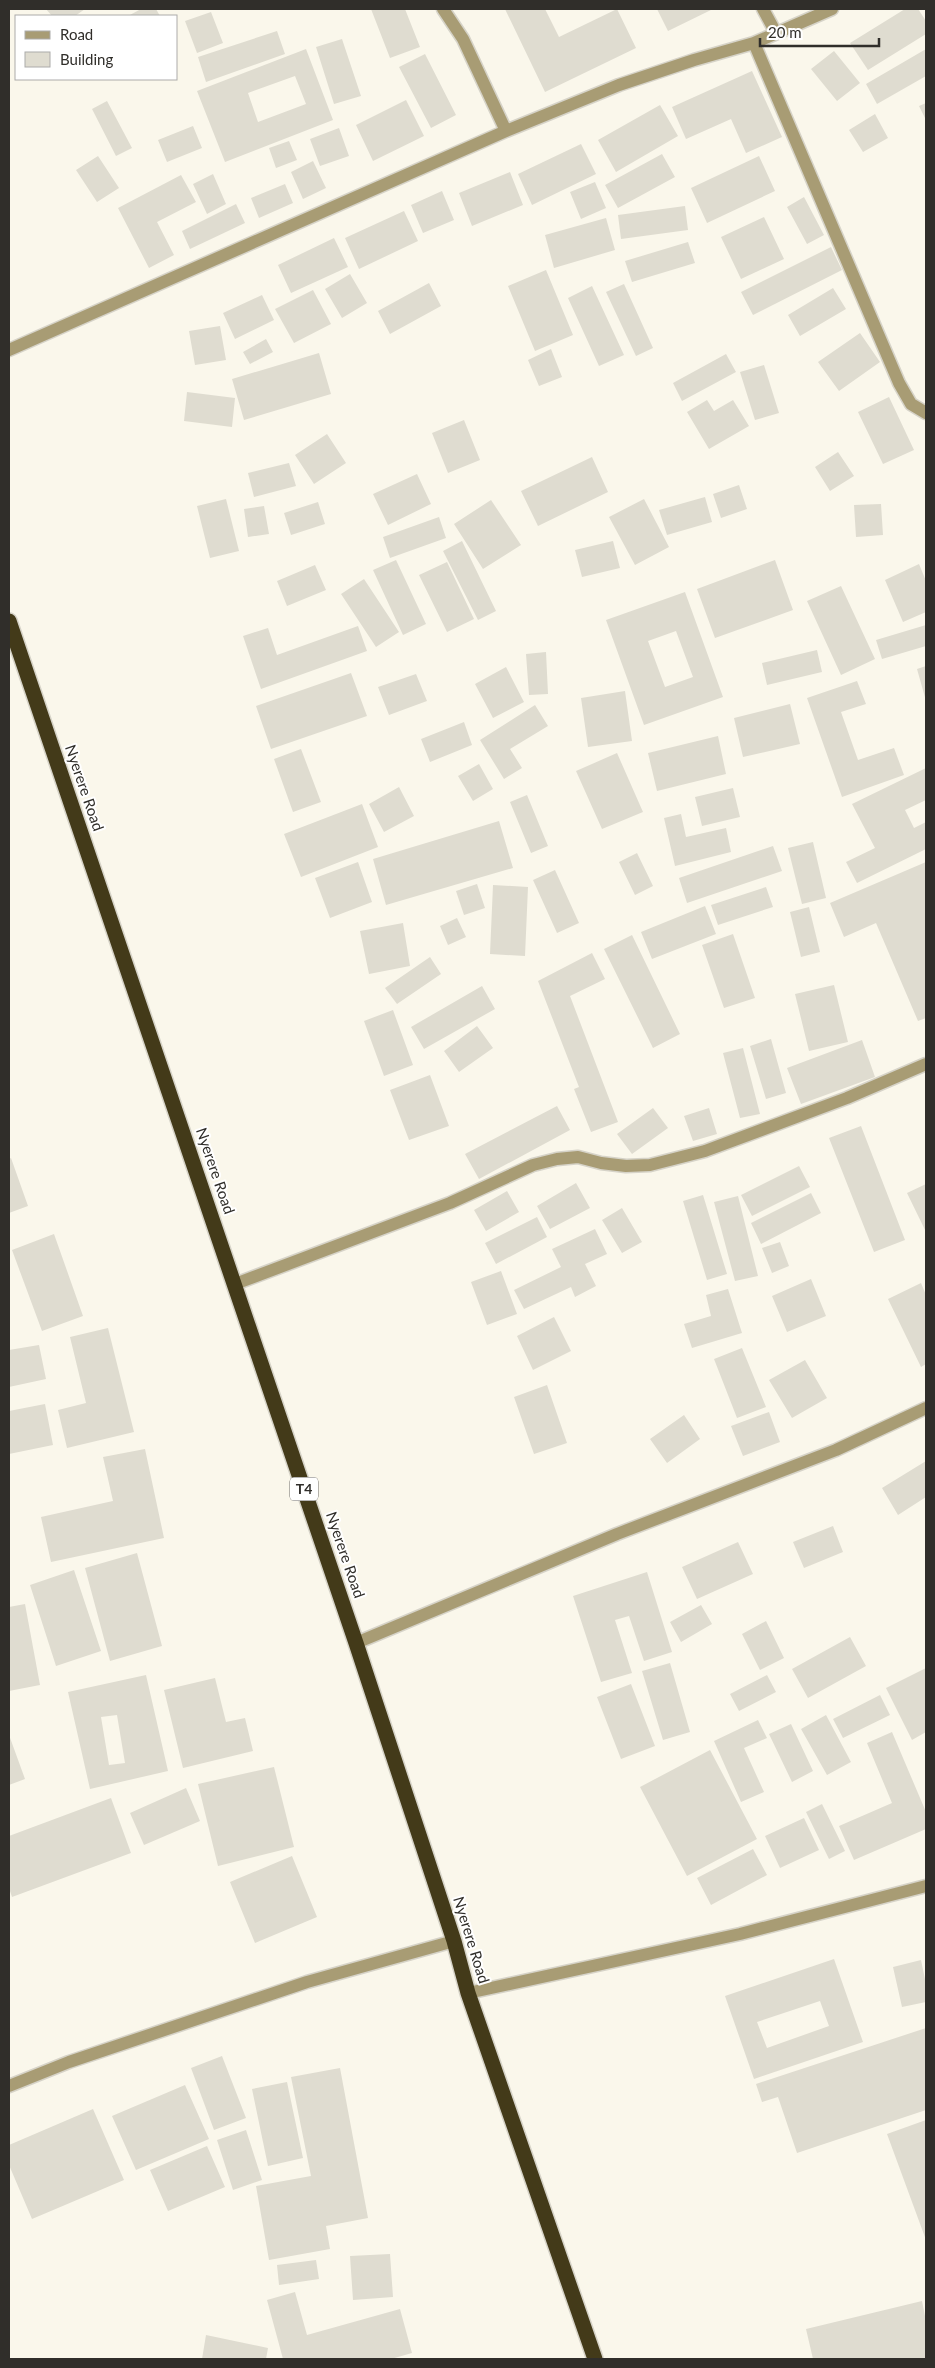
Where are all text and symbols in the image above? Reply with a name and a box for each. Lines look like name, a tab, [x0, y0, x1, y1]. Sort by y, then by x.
legend	[15, 15, 178, 80]
scale bar	[760, 15, 879, 47]
text: 20 m	[768, 23, 802, 41]
text: Road	[60, 25, 93, 43]
text: Building	[60, 50, 113, 68]
street label: Nyerere Road	[62, 742, 108, 833]
street label: Nyerere Road	[193, 1125, 239, 1216]
road number: T4	[290, 1478, 318, 1500]
street label: Nyerere Road	[323, 1509, 369, 1600]
street label: Nyerere Road	[450, 1894, 494, 1985]

